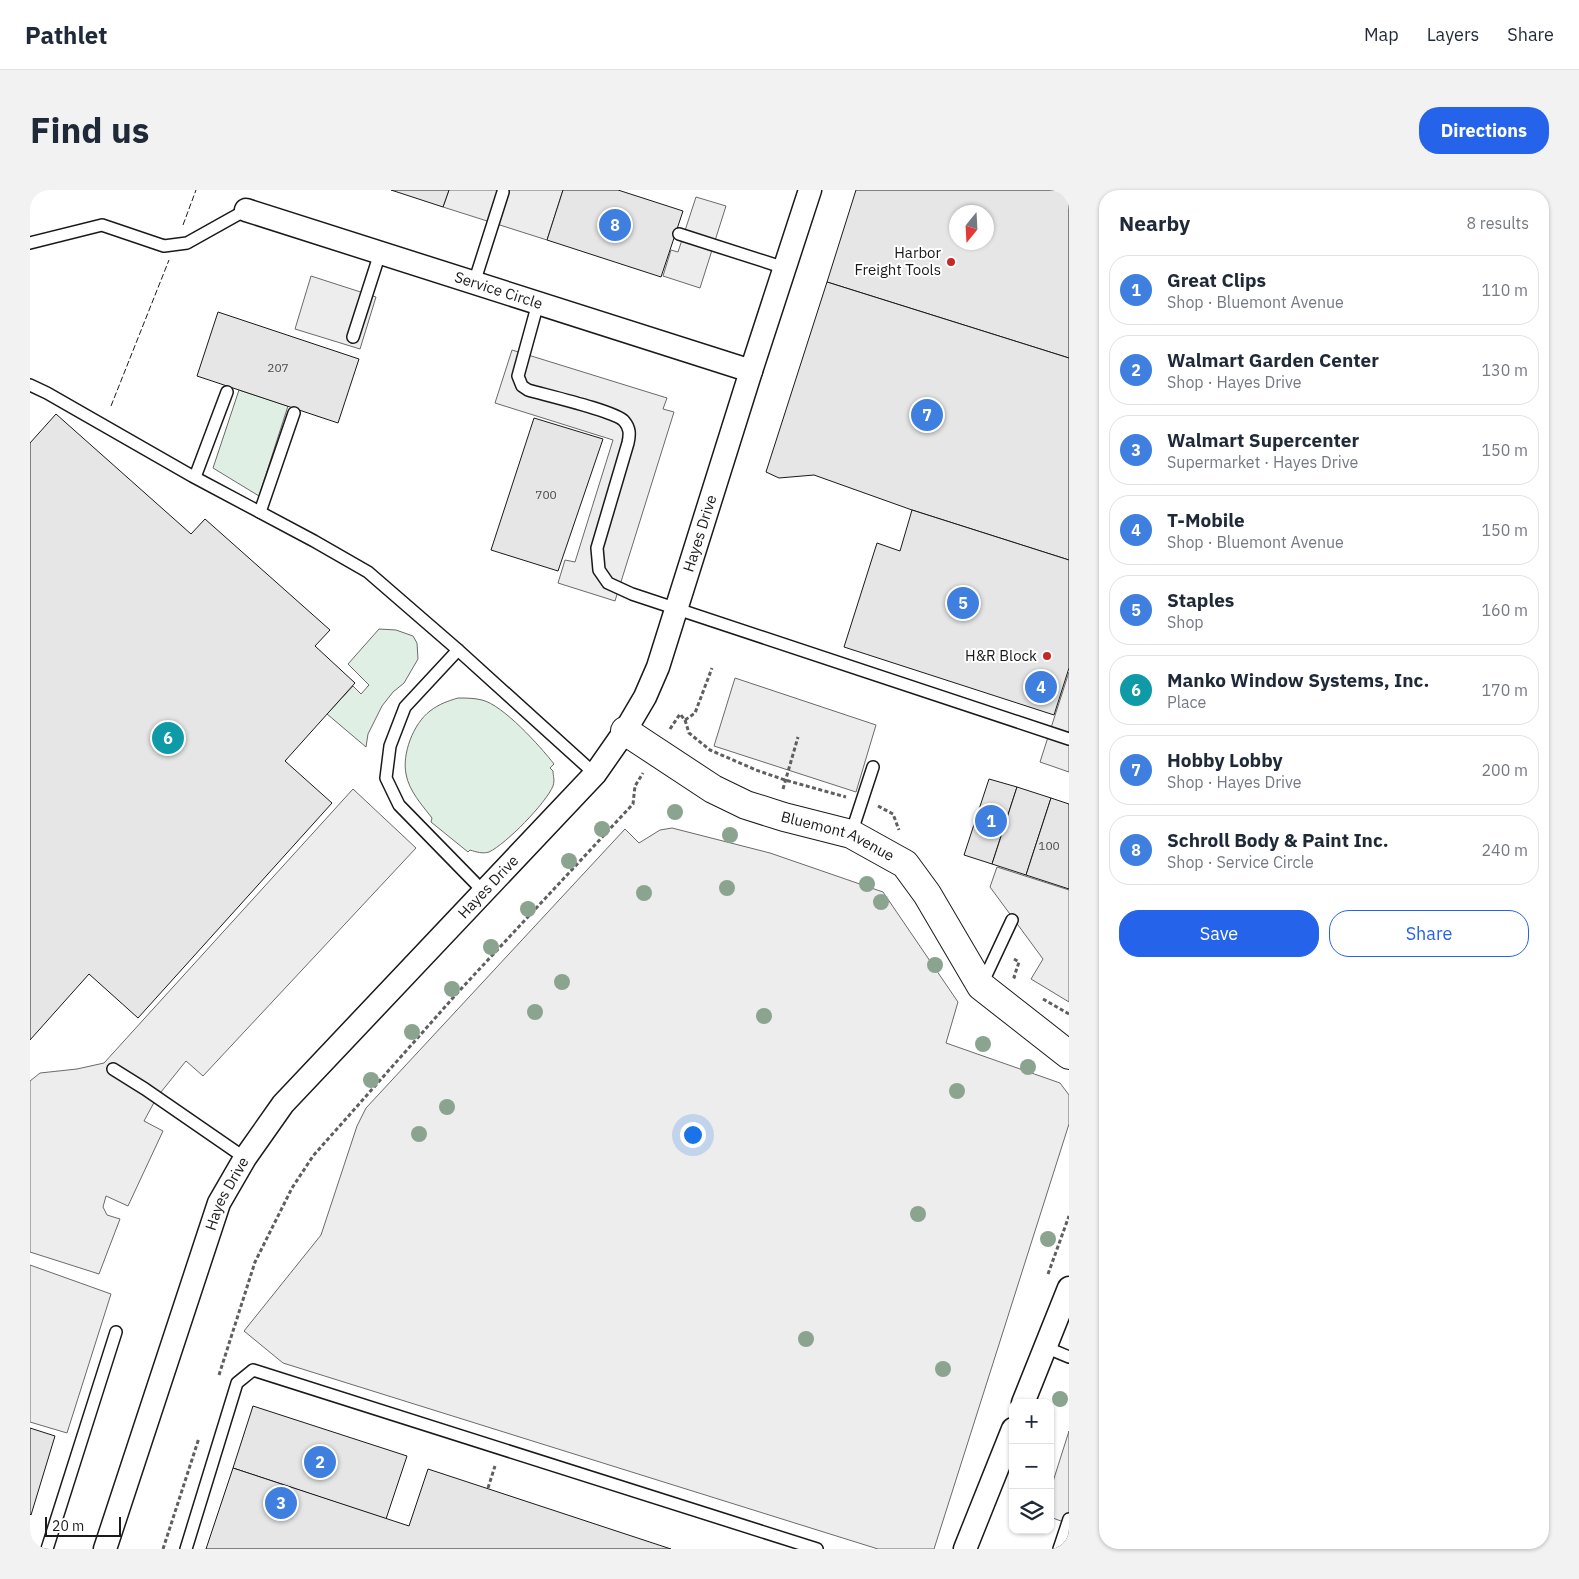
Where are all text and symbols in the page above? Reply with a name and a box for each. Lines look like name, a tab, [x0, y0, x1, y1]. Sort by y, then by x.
text: Pathlet	[25, 19, 107, 51]
text: Map	[1364, 23, 1399, 46]
text: Layers	[1427, 23, 1479, 46]
text: Share	[1507, 23, 1554, 46]
text: Find us	[30, 107, 149, 153]
button: Directions	[1419, 107, 1549, 154]
north arrow	[949, 205, 994, 250]
pin: 8	[599, 206, 631, 244]
text: Nearby	[1119, 209, 1190, 237]
text: 8 results	[1466, 213, 1529, 233]
place label: Harbor Freight Tools	[854, 243, 941, 279]
marker: Harbor Freight Tools	[945, 256, 957, 268]
street label: Service Circle	[452, 267, 545, 313]
text: Great Clips	[1167, 268, 1266, 292]
text: 1	[1131, 280, 1141, 300]
text: 110 m	[1481, 280, 1528, 300]
text: Shop · Bluemont Avenue	[1167, 292, 1344, 312]
text: Walmart Garden Center	[1167, 348, 1379, 372]
house number: 207	[267, 360, 289, 375]
text: 2	[1131, 360, 1141, 380]
text: 130 m	[1481, 360, 1528, 380]
text: Shop · Hayes Drive	[1167, 372, 1302, 392]
pin: 7	[911, 396, 943, 434]
text: Walmart Supercenter	[1167, 428, 1359, 452]
text: 3	[1131, 440, 1141, 460]
text: 150 m	[1481, 440, 1528, 460]
text: Supermarket · Hayes Drive	[1167, 452, 1358, 472]
house number: 700	[535, 487, 557, 502]
street label: Hayes Drive	[678, 492, 721, 574]
text: T-Mobile	[1167, 508, 1245, 532]
text: 4	[1131, 520, 1141, 540]
text: 150 m	[1481, 520, 1528, 540]
text: Shop · Bluemont Avenue	[1167, 532, 1344, 552]
pin: 5	[947, 584, 979, 622]
text: Staples	[1167, 588, 1234, 612]
text: 5	[1131, 600, 1141, 620]
text: 160 m	[1481, 600, 1528, 620]
text: Shop	[1167, 612, 1204, 632]
place label: H&R Block	[965, 646, 1037, 665]
marker: H&R Block	[1041, 650, 1053, 662]
pin: 4	[1025, 668, 1057, 706]
text: Manko Window Systems, Inc.	[1167, 668, 1429, 692]
text: 6	[1131, 680, 1141, 700]
text: 170 m	[1481, 680, 1528, 700]
text: Place	[1167, 692, 1206, 712]
pin: 6	[152, 719, 184, 757]
text: Hobby Lobby	[1167, 748, 1283, 772]
text: 7	[1131, 760, 1141, 780]
text: 200 m	[1481, 760, 1528, 780]
text: Shop · Hayes Drive	[1167, 772, 1302, 792]
pin: 1	[975, 802, 1007, 840]
street label: Bluemont Avenue	[779, 807, 898, 865]
text: Schroll Body & Paint Inc.	[1167, 828, 1389, 852]
house number: 100	[1038, 838, 1060, 853]
text: 8	[1131, 840, 1141, 860]
text: 240 m	[1481, 840, 1528, 860]
street label: Hayes Drive	[453, 851, 522, 922]
text: Shop · Service Circle	[1167, 852, 1314, 872]
button: Save	[1119, 910, 1319, 957]
button: Share	[1329, 910, 1529, 957]
your location	[680, 1122, 706, 1148]
street label: Hayes Drive	[201, 1153, 253, 1233]
map controls	[1009, 1399, 1054, 1534]
button: +	[1009, 1399, 1054, 1444]
pin: 2	[304, 1443, 336, 1481]
button: −	[1009, 1444, 1054, 1489]
pin: 3	[265, 1484, 297, 1522]
button: layers	[1009, 1489, 1054, 1534]
scale bar	[45, 1514, 121, 1537]
text: 20 m	[52, 1517, 84, 1535]

